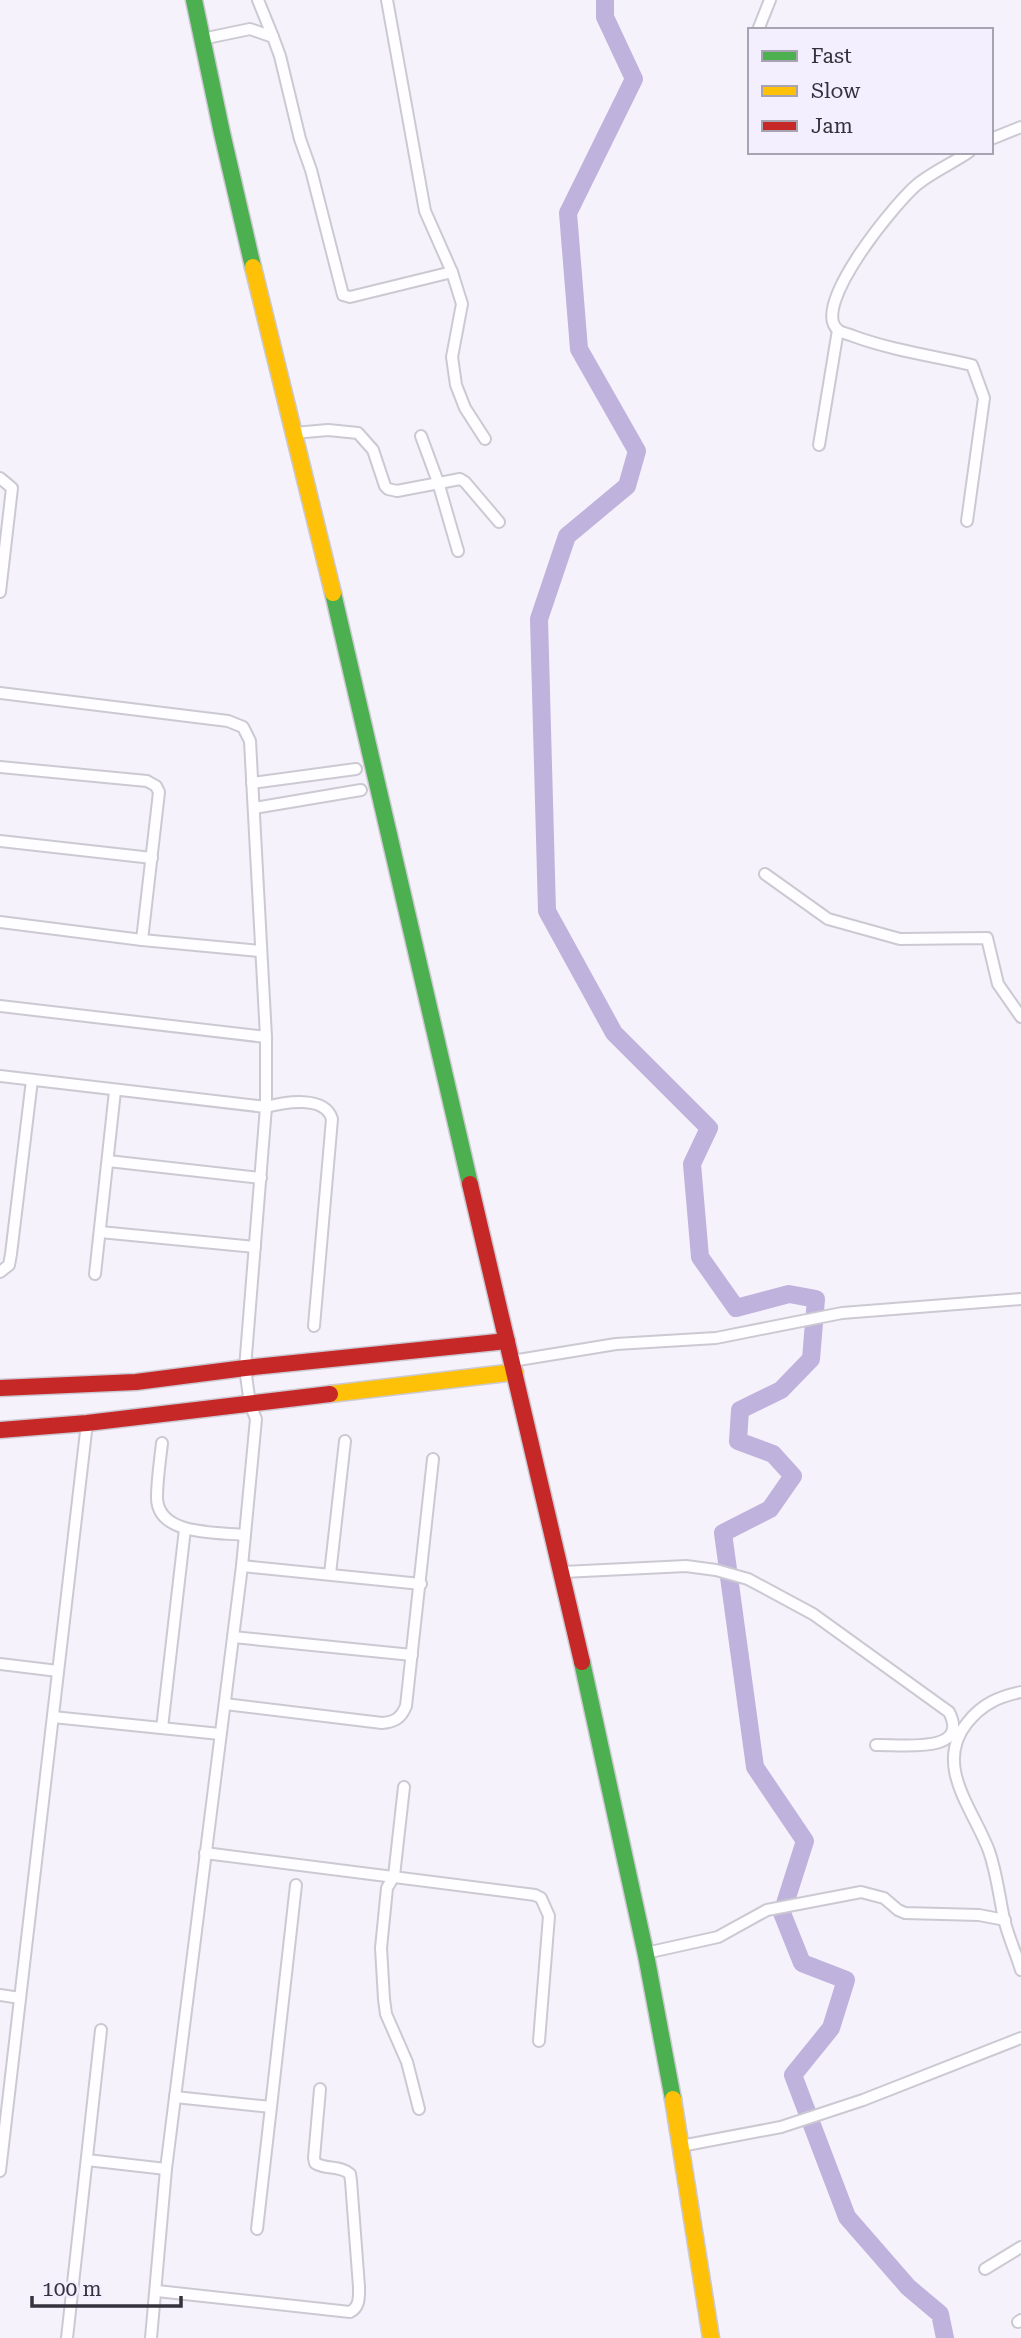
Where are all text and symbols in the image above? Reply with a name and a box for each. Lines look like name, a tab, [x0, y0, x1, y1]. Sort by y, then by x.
legend	[748, 28, 993, 154]
text: Fast	[811, 44, 852, 68]
text: Slow	[811, 79, 861, 103]
text: Jam	[811, 114, 853, 138]
scale bar	[32, 2264, 180, 2308]
text: 100 m	[42, 2277, 102, 2301]

